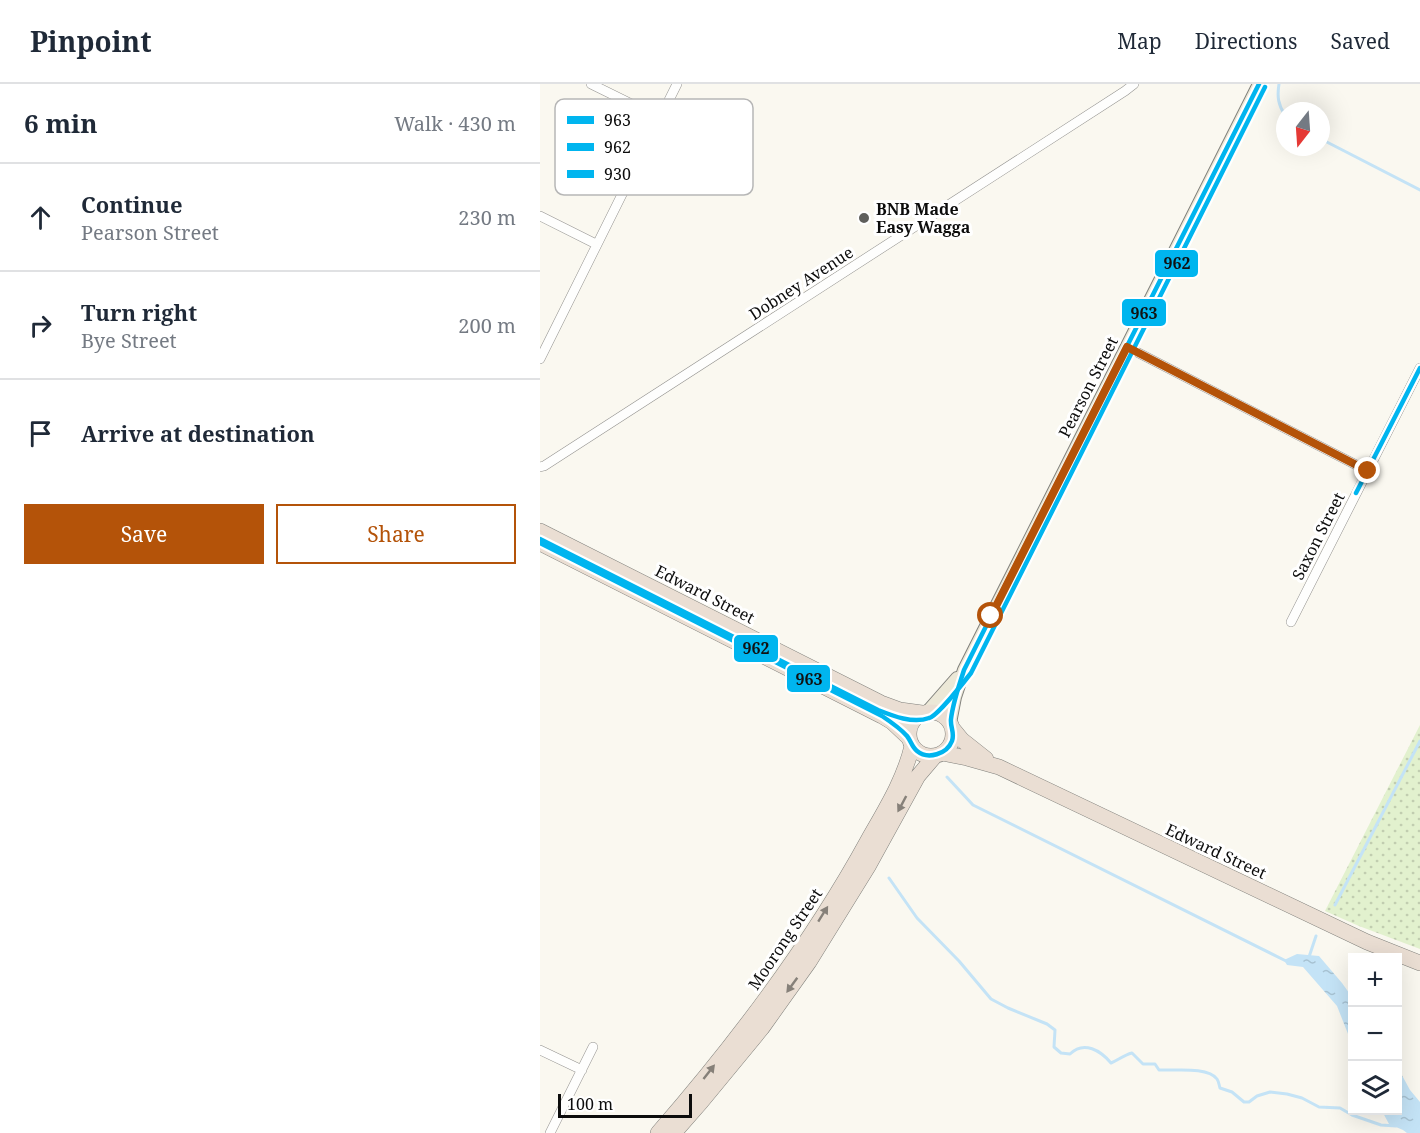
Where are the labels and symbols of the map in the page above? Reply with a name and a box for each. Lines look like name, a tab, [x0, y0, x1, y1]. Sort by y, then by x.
legend	[555, 99, 753, 195]
north arrow	[1276, 102, 1330, 156]
text: 963	[604, 109, 631, 131]
text: 962	[604, 136, 631, 158]
text: 930	[604, 163, 631, 185]
place label: BNB Made Easy Wagga	[876, 198, 971, 238]
marker: BNB Made Easy Wagga	[857, 211, 871, 225]
street label: Dobney Avenue	[745, 241, 857, 325]
line badge: 962	[1154, 249, 1199, 278]
text: 962	[1163, 252, 1191, 274]
line badge: 963	[1121, 298, 1167, 327]
text: 963	[1130, 302, 1158, 324]
street label: Pearson Street	[1053, 333, 1123, 441]
route end	[1354, 457, 1380, 483]
street label: Saxon Street	[1287, 488, 1350, 583]
street label: Edward Street	[652, 560, 759, 629]
route start	[977, 602, 1003, 628]
line badge: 962	[733, 634, 779, 663]
text: 962	[742, 637, 770, 659]
line badge: 963	[786, 664, 831, 693]
text: 963	[795, 668, 823, 690]
one-way arrow	[897, 795, 907, 812]
street label: Edward Street	[1162, 818, 1270, 884]
street label: Moorong Street	[743, 884, 827, 994]
one-way arrow	[818, 906, 829, 923]
one-way arrow	[786, 977, 798, 993]
one-way arrow	[703, 1065, 715, 1080]
scale bar	[558, 1091, 692, 1118]

